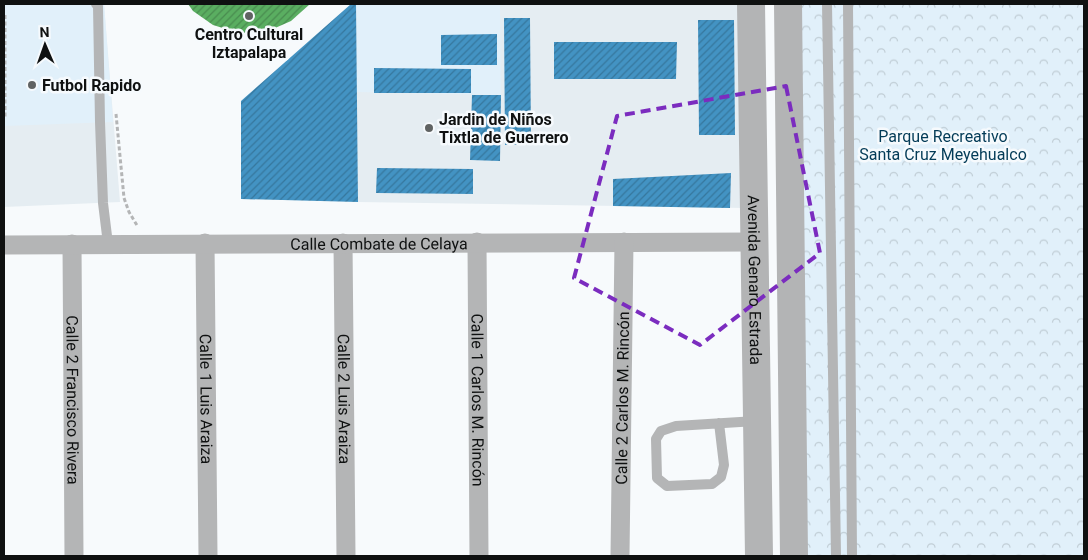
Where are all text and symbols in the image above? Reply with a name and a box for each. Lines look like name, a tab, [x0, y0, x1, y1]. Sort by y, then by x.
marker: Centro Cultural Iztapalapa	[243, 10, 255, 22]
north arrow	[20, 20, 70, 70]
text: N	[39, 24, 50, 40]
place label: Centro Cultural Iztapalapa	[195, 25, 303, 62]
place label: Futbol Rapido	[42, 76, 141, 95]
marker: Futbol Rapido	[26, 79, 38, 91]
place label: Jardin de Niños Tixtla de Guerrero	[439, 110, 568, 147]
marker: Jardin de Niños Tixtla de Guerrero	[423, 122, 435, 134]
park label: Parque Recreativo Santa Cruz Meyehualco	[859, 127, 1027, 164]
street label: Avenida Genaro Estrada	[744, 195, 765, 365]
street label: Calle Combate de Celaya	[290, 234, 468, 254]
street label: Calle 2 Carlos M. Rincón	[612, 311, 633, 485]
street label: Calle 1 Carlos M. Rincón	[467, 313, 488, 487]
street label: Calle 2 Francisco Rivera	[62, 315, 83, 485]
street label: Calle 1 Luis Araiza	[196, 334, 216, 464]
street label: Calle 2 Luis Araiza	[334, 334, 354, 464]

